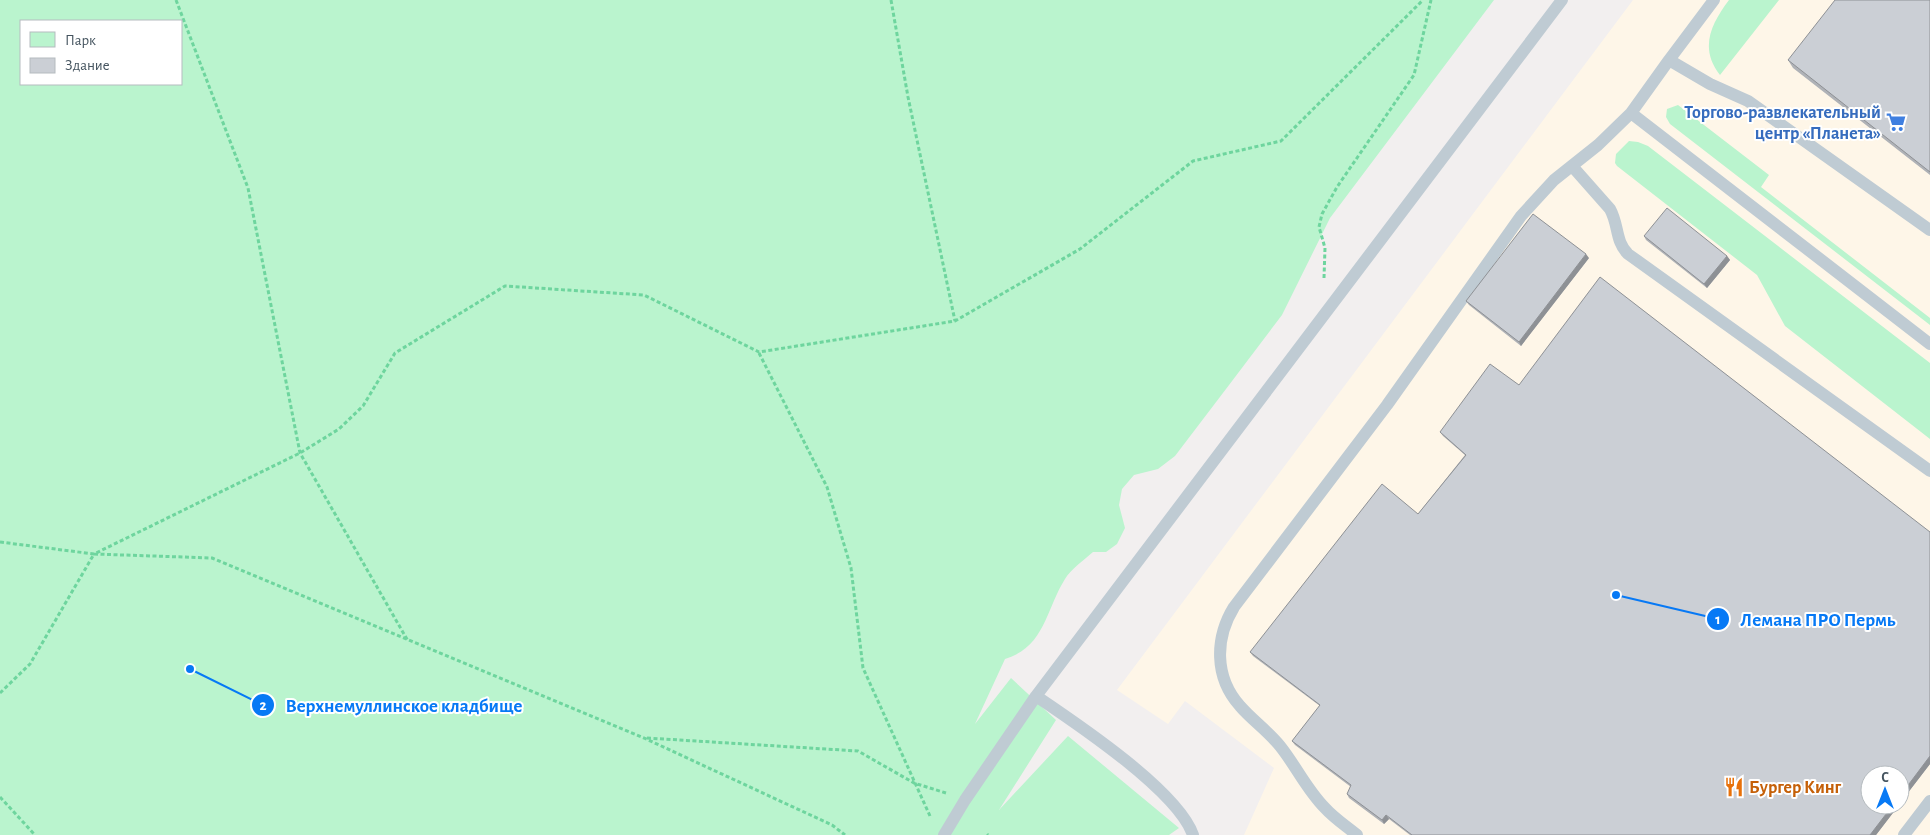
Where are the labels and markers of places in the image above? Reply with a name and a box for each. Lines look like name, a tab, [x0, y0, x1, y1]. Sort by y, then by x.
place label: Торгово-развлекательный центр «Планета»	[1684, 104, 1881, 143]
supermarket icon: Торгово-развлекательный центр «Планета»	[1885, 111, 1907, 133]
callout: Лeмaна ПРО Пермь	[1705, 602, 1906, 636]
callout: Верхнемуллинское кладбище	[251, 688, 533, 722]
restaurant icon: Бургер Кинг	[1723, 776, 1745, 798]
place label: Бургер Кинг	[1749, 779, 1841, 797]

